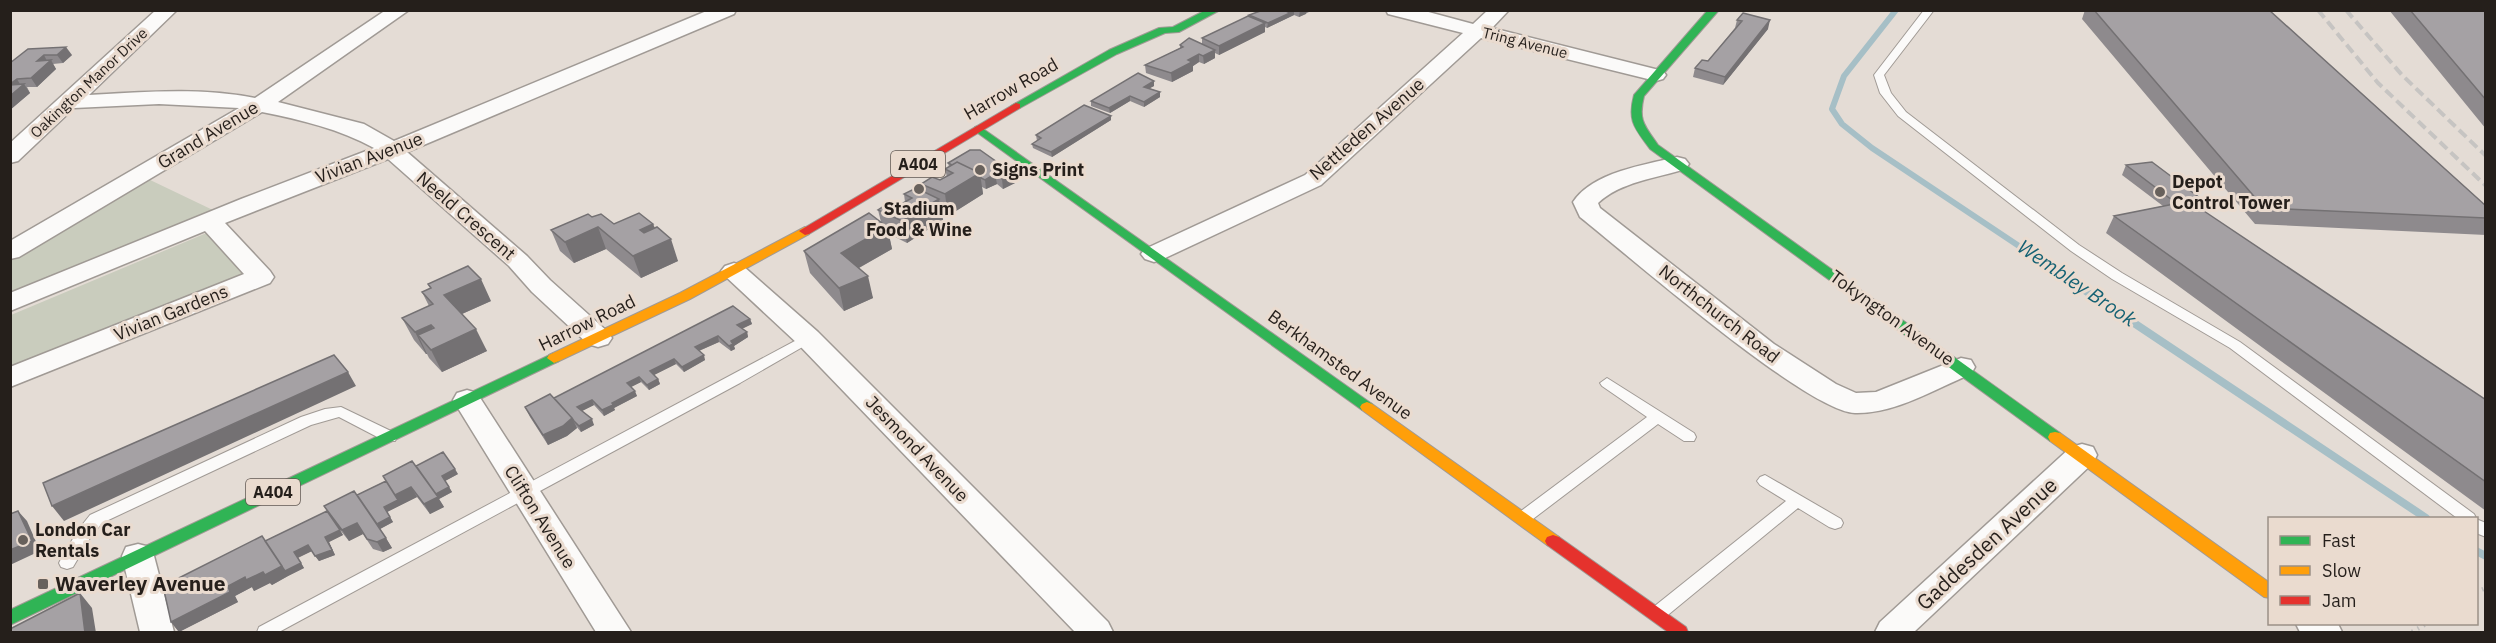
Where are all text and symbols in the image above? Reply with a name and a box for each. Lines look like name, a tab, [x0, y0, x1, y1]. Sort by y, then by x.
street label: Oakington Manor Drive	[26, 23, 151, 142]
street label: Tring Avenue	[1481, 23, 1570, 62]
street label: Harrow Road	[960, 52, 1062, 125]
street label: Nettleden Avenue	[1304, 72, 1429, 185]
street label: Grand Avenue	[153, 95, 262, 174]
street label: Vivian Avenue	[312, 127, 426, 189]
road number: A404	[891, 151, 945, 177]
place label: Signs Print	[992, 158, 1084, 181]
marker: Signs Print	[973, 163, 987, 177]
street label: Neeld Crescent	[412, 166, 521, 265]
place label: Depot Control Tower	[2172, 170, 2290, 214]
marker: Stadium Food & Wine	[912, 182, 926, 196]
marker: Depot Control Tower	[2153, 185, 2167, 199]
place label: Stadium Food & Wine	[866, 197, 972, 241]
water label: Wembley Brook	[2013, 233, 2142, 333]
street label: Northchurch Road	[1654, 259, 1784, 368]
street label: Tokyngton Avenue	[1826, 265, 1959, 371]
street label: Vivian Gardens	[110, 279, 231, 346]
street label: Harrow Road	[535, 289, 639, 356]
street label: Berkhamsted Avenue	[1264, 304, 1417, 425]
street label: Jesmond Avenue	[861, 391, 974, 507]
street label: Clifton Avenue	[500, 461, 581, 573]
street label: Gaddesden Avenue	[1910, 471, 2063, 616]
road number: A404	[246, 479, 300, 505]
legend	[2268, 517, 2478, 625]
place label: London Car Rentals	[35, 518, 131, 562]
text: Fast	[2322, 529, 2356, 552]
marker: London Car Rentals	[16, 533, 30, 547]
text: Slow	[2322, 559, 2361, 582]
place label: Waverley Avenue	[55, 569, 226, 597]
marker: Waverley Avenue	[36, 577, 50, 591]
text: Jam	[2322, 589, 2357, 612]

